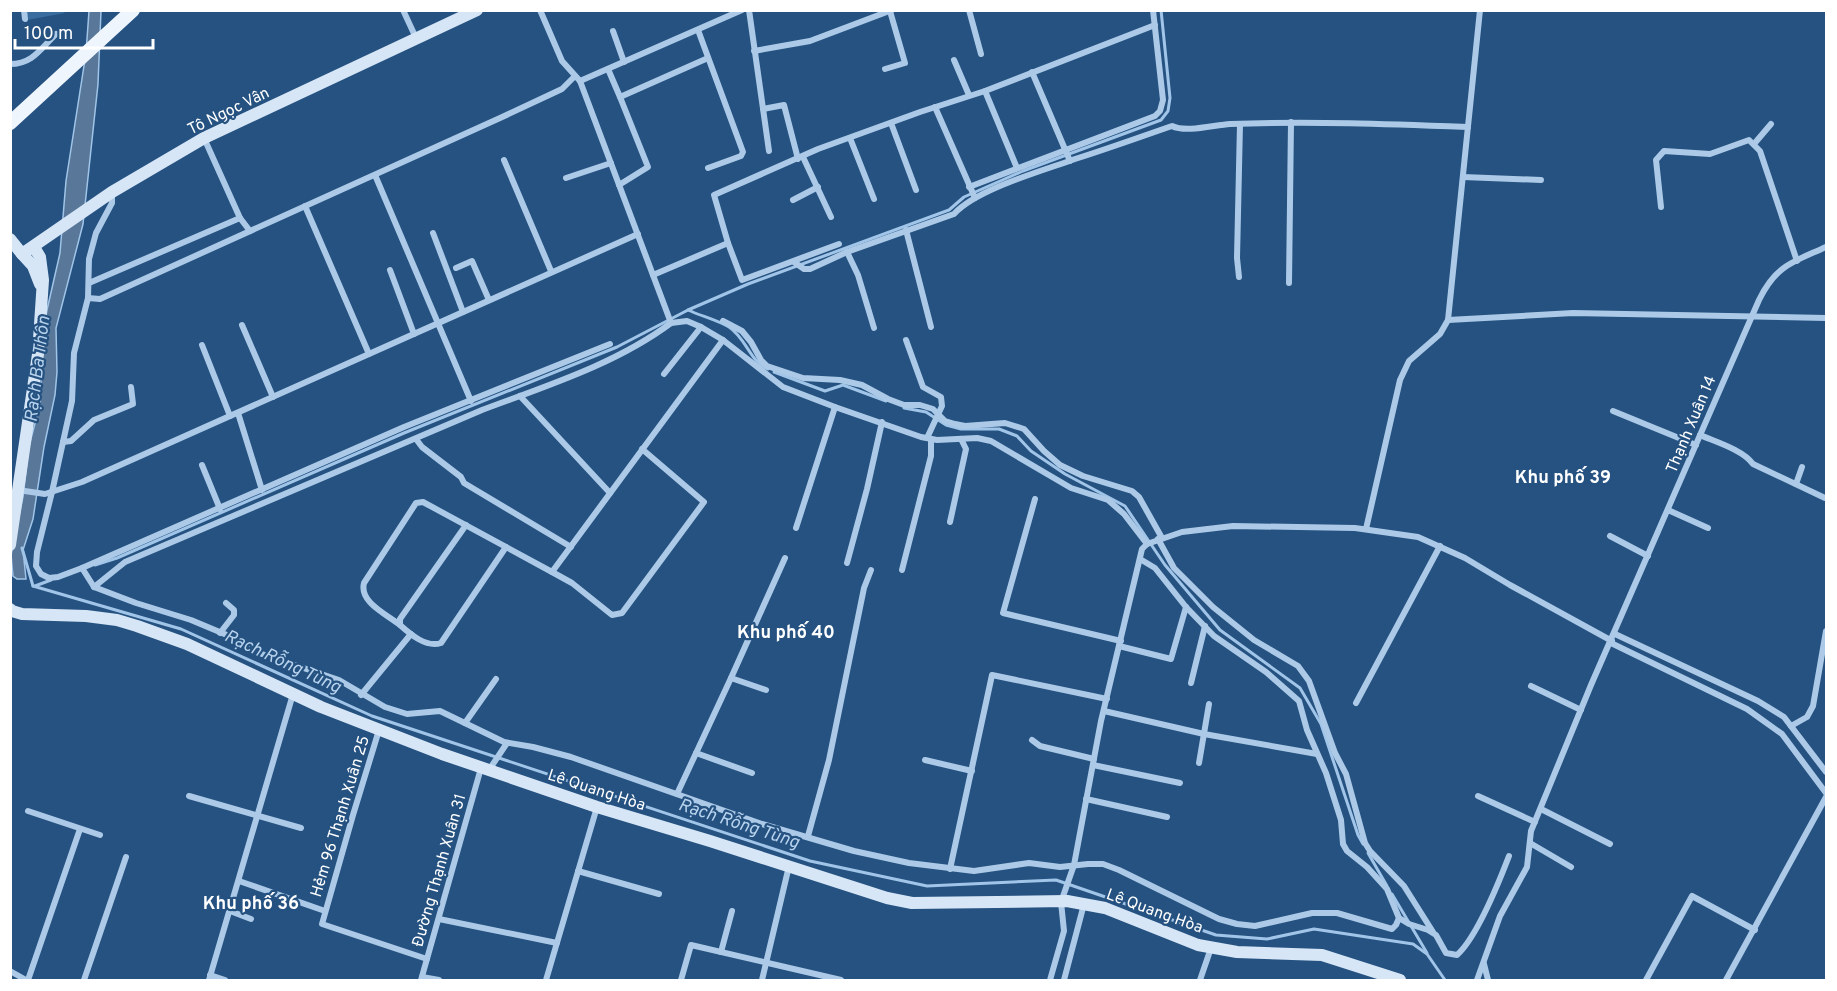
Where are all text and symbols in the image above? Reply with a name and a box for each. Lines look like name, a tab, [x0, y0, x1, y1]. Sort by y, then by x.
scale bar	[15, 12, 153, 50]
text: 100 m	[24, 23, 73, 46]
street label: Tô Ngọc Vân	[185, 83, 273, 140]
water label: Rạch Ba Thôn	[21, 315, 56, 423]
street label: Thạnh Xuân 14	[1662, 373, 1721, 477]
district label: Khu phố 39	[1515, 466, 1611, 490]
district label: Khu phố 40	[737, 621, 835, 645]
water label: Rạch Rỗng Tùng	[220, 623, 346, 700]
street label: Hẻm 96 Thạnh Xuân 25	[307, 733, 375, 900]
street label: Lê Quang Hòa	[545, 766, 648, 816]
water label: Rạch Rỗng Tùng	[675, 791, 803, 855]
street label: Đường Thạnh Xuân 31	[409, 792, 471, 949]
street label: Lê Quang Hòa	[1103, 885, 1205, 939]
district label: Khu phố 36	[203, 892, 299, 916]

